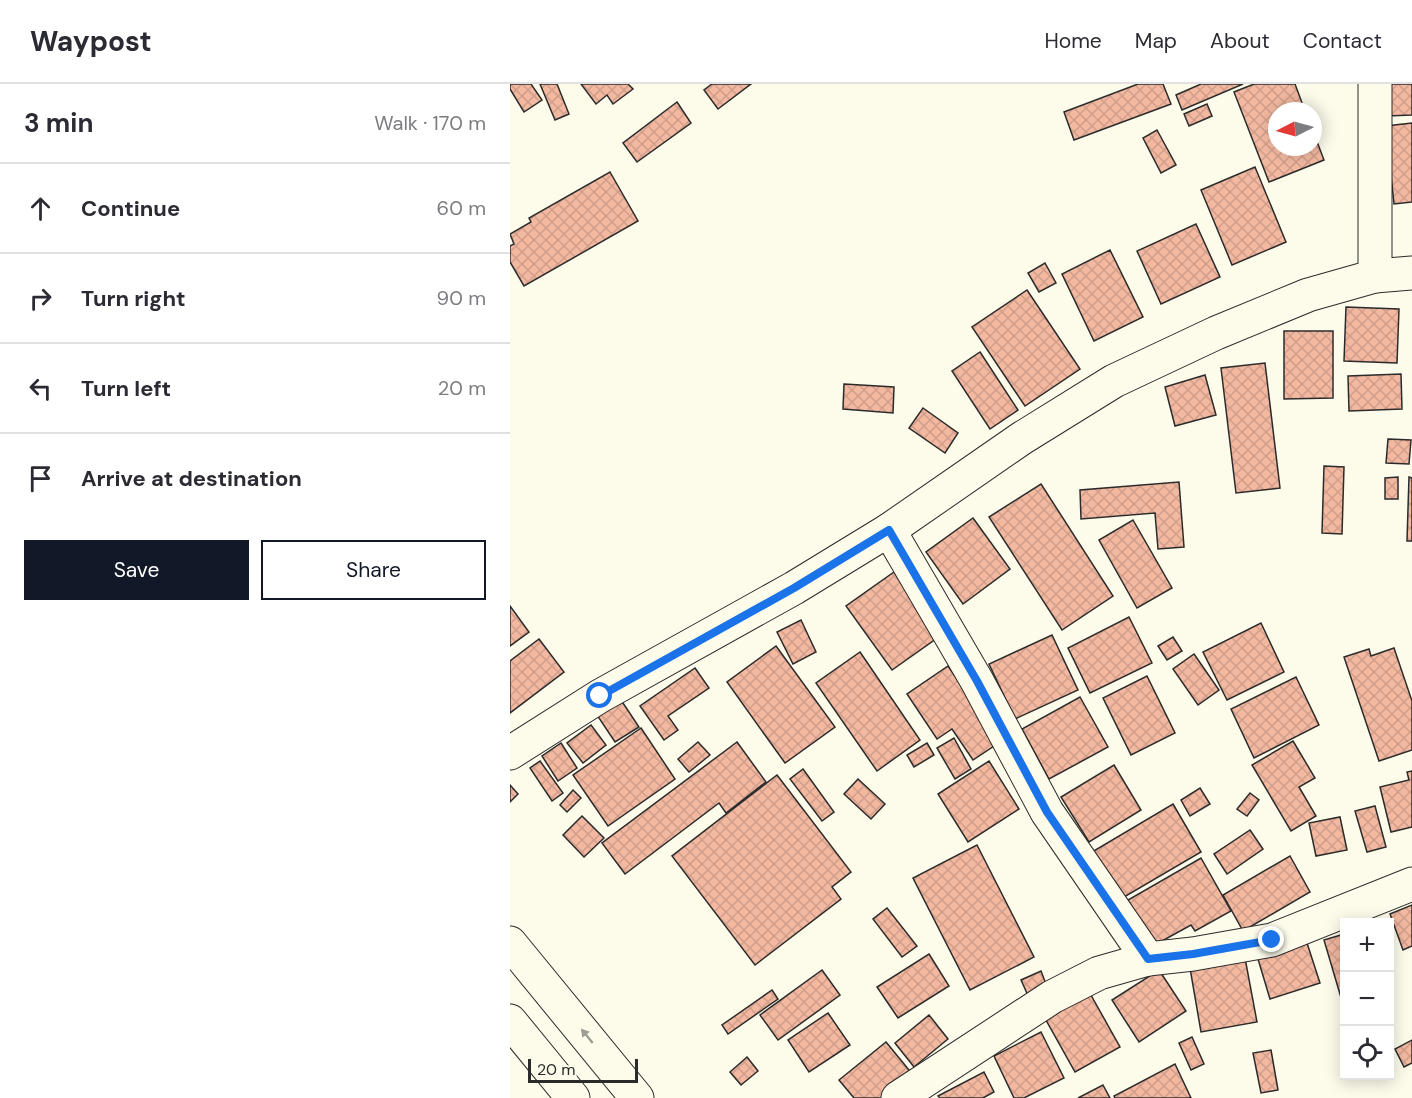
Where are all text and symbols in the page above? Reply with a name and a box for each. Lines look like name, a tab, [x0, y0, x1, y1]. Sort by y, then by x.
text: Waypost	[30, 23, 152, 60]
text: Home	[1044, 27, 1102, 55]
text: Map	[1135, 27, 1177, 55]
text: About	[1210, 27, 1270, 55]
text: Contact	[1303, 27, 1382, 55]
north arrow	[1268, 102, 1322, 156]
text: 3 min	[24, 106, 93, 140]
text: Walk · 170 m	[374, 110, 486, 136]
icon: ahead	[24, 192, 57, 225]
text: Continue	[81, 194, 180, 223]
text: 60 m	[437, 195, 486, 221]
icon: right	[24, 282, 57, 315]
text: Turn right	[81, 284, 186, 313]
text: 90 m	[437, 285, 486, 311]
icon: left	[24, 372, 57, 405]
text: Turn left	[81, 374, 171, 403]
text: 20 m	[438, 375, 486, 401]
icon: arrive	[24, 462, 57, 495]
text: Arrive at destination	[81, 464, 302, 493]
button: Save	[24, 540, 249, 600]
button: Share	[261, 540, 486, 600]
route start	[586, 682, 612, 708]
map controls	[1340, 918, 1394, 1080]
button: +	[1340, 918, 1394, 972]
route end	[1258, 926, 1284, 952]
button: −	[1340, 972, 1394, 1026]
button: locate	[1340, 1026, 1394, 1080]
one-way arrow	[581, 1029, 593, 1044]
scale bar	[528, 1056, 638, 1084]
text: 20 m	[537, 1059, 576, 1080]

